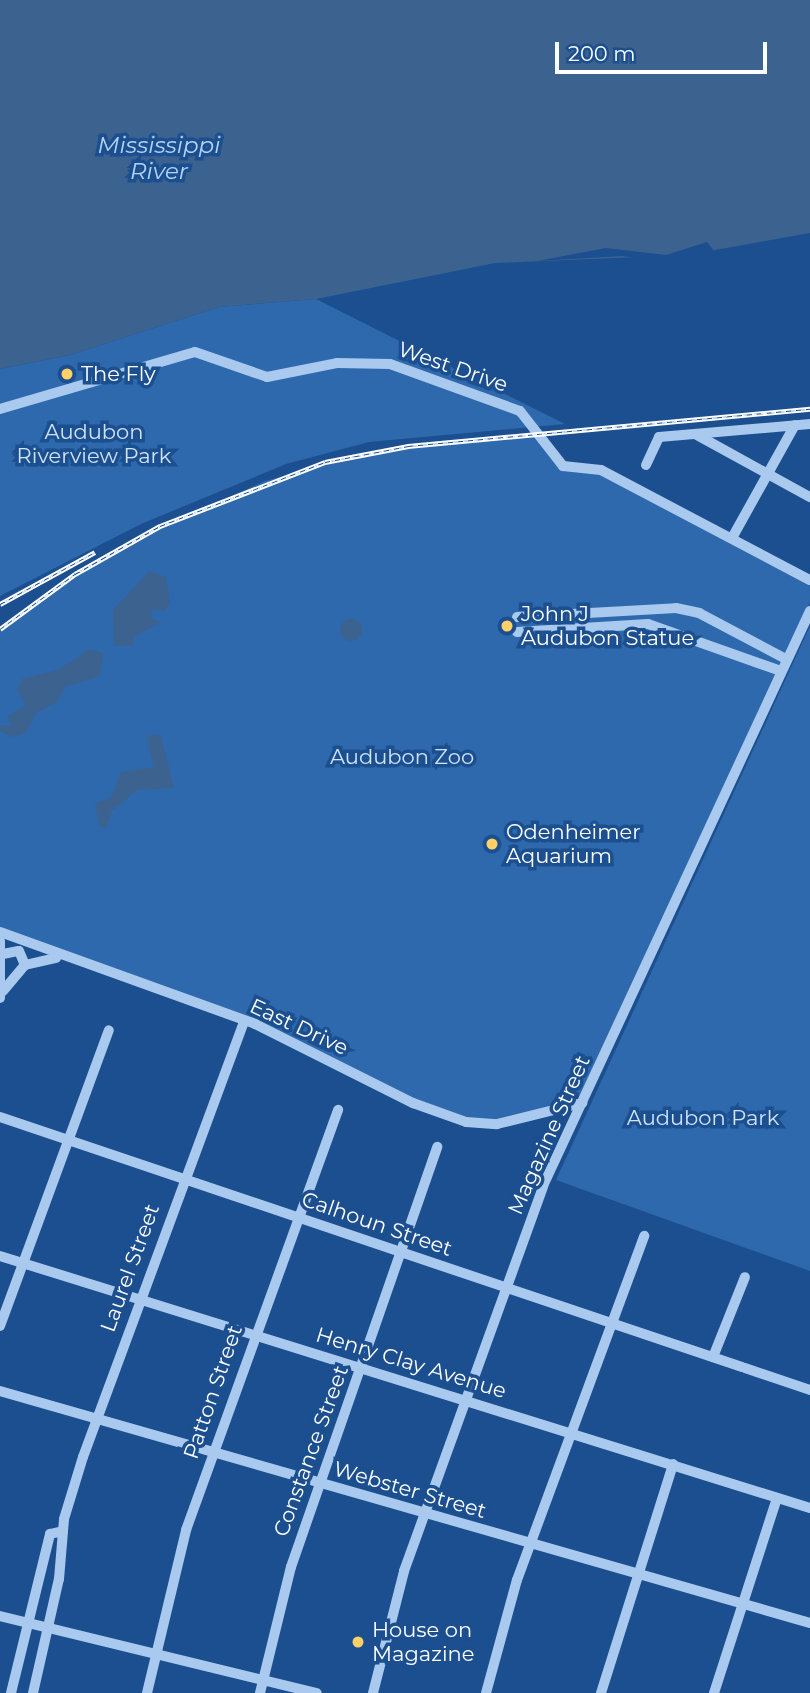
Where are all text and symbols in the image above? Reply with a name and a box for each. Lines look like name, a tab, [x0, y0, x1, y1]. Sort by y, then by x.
scale bar	[558, 28, 770, 72]
text: 200 m	[568, 41, 635, 66]
water label: Mississippi River	[98, 131, 220, 185]
street label: West Drive	[395, 337, 511, 397]
place label: The Fly	[81, 361, 156, 387]
marker: The Fly	[59, 366, 75, 382]
park label: Audubon Riverview Park	[17, 419, 171, 469]
place label: John J Audubon Statue	[521, 601, 694, 651]
marker: John J Audubon Statue	[499, 618, 515, 634]
park label: Audubon Zoo	[330, 744, 474, 770]
place label: Odenheimer Aquarium	[506, 819, 641, 869]
marker: Odenheimer Aquarium	[484, 836, 500, 852]
street label: East Drive	[246, 993, 352, 1061]
street label: Magazine Street	[503, 1052, 595, 1218]
park label: Audubon Park	[627, 1105, 779, 1131]
street label: Calhoun Street	[298, 1186, 456, 1262]
street label: Laurel Street	[95, 1201, 165, 1335]
street label: Patton Street	[178, 1322, 248, 1462]
street label: Henry Clay Avenue	[313, 1322, 509, 1404]
street label: Constance Street	[268, 1362, 354, 1540]
street label: Webster Street	[331, 1456, 489, 1524]
place label: House on Magazine	[372, 1617, 474, 1667]
marker: House on Magazine	[350, 1634, 366, 1650]

